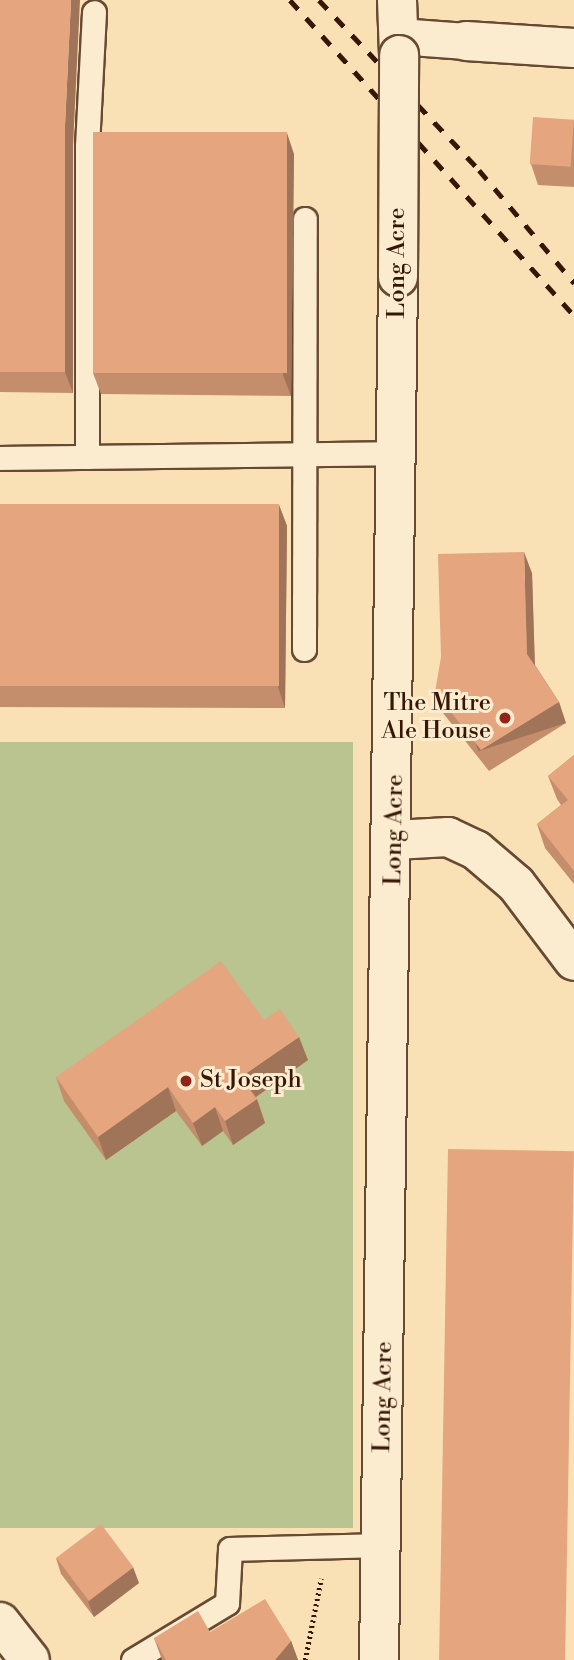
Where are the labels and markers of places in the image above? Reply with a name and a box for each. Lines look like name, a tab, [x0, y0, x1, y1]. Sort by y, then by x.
place label: The Mitre Ale House	[381, 690, 491, 746]
marker: The Mitre Ale House	[497, 710, 513, 726]
place label: St Joseph	[200, 1067, 302, 1095]
marker: St Joseph	[178, 1073, 194, 1089]

